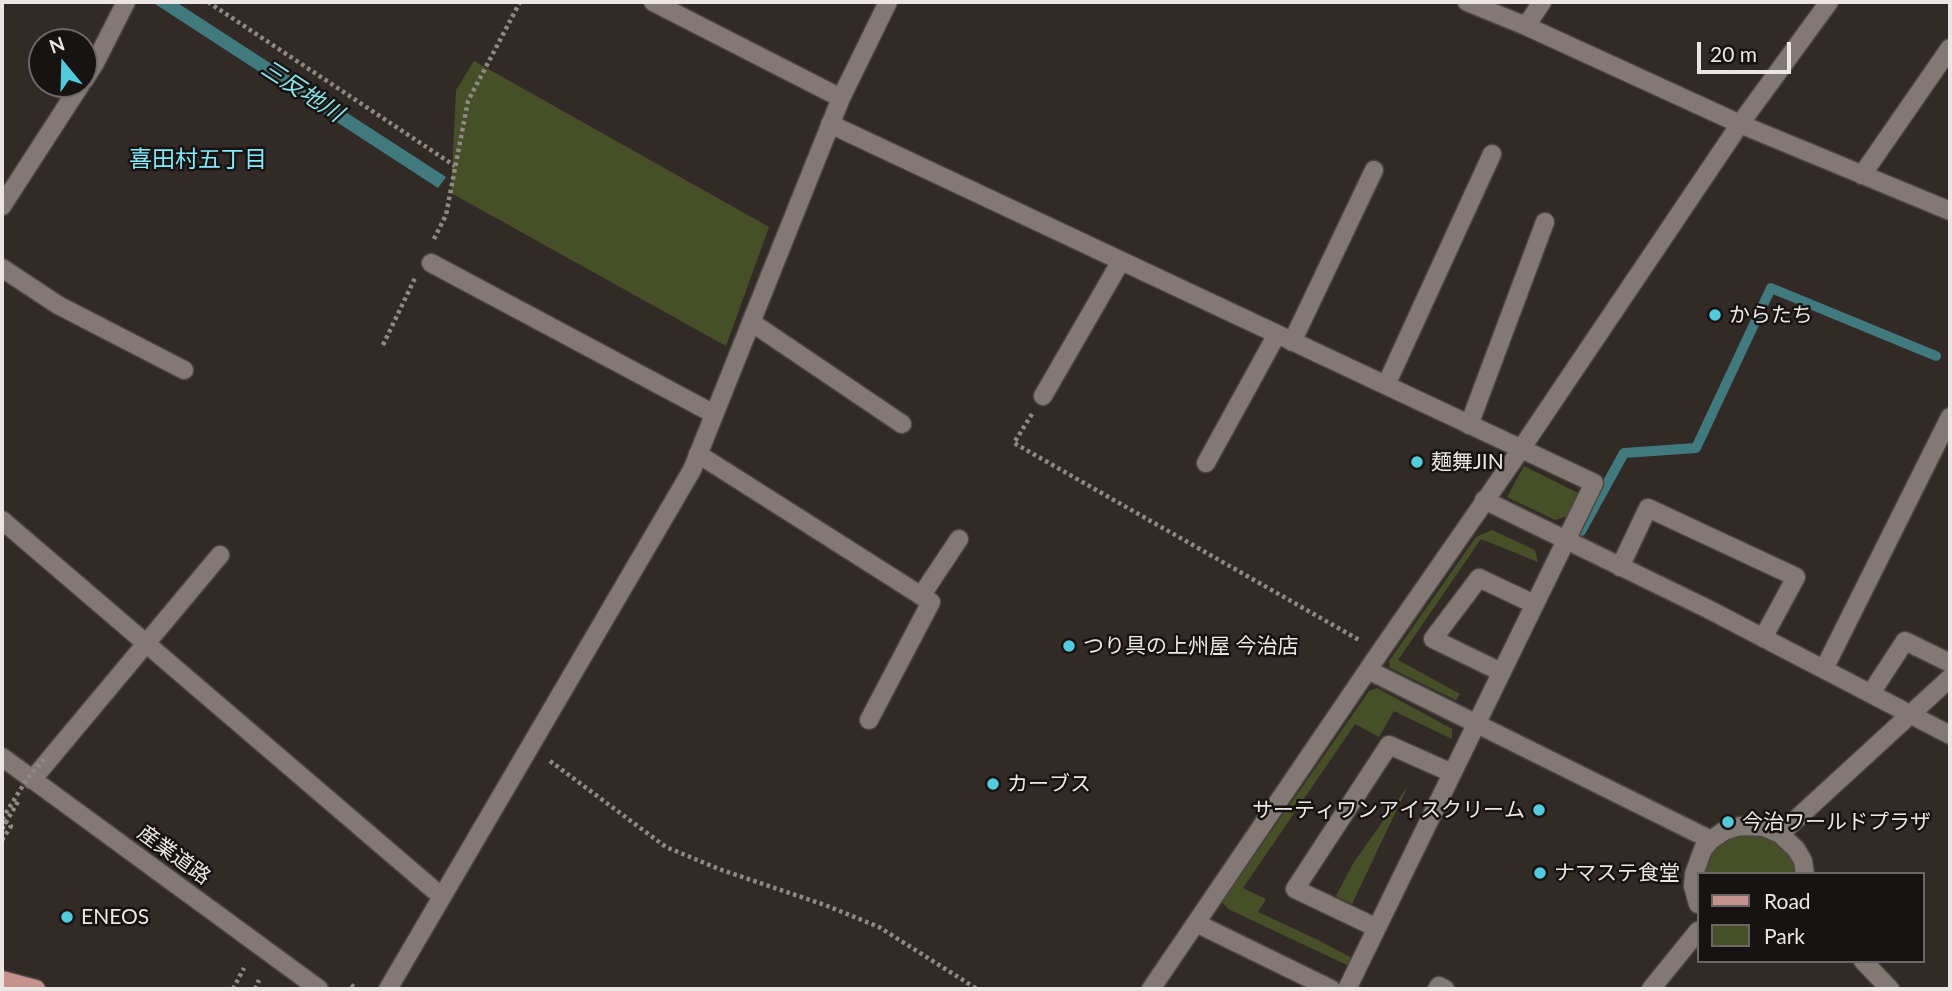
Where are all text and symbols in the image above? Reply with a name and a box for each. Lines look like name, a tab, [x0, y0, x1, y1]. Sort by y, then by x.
north arrow	[28, 28, 98, 98]
scale bar	[1700, 28, 1794, 72]
text: N	[46, 31, 67, 58]
text: 20 m	[1710, 41, 1757, 66]
water label: 三反地川	[256, 54, 348, 128]
district label: 喜田村五丁目	[129, 146, 267, 174]
place label: からたち	[1729, 302, 1813, 328]
marker: からたち	[1707, 307, 1723, 323]
place label: 麺舞JIN	[1431, 449, 1504, 475]
marker: 麺舞JIN	[1409, 454, 1425, 470]
place label: つり具の上州屋 今治店	[1083, 633, 1298, 659]
marker: つり具の上州屋 今治店	[1061, 638, 1077, 654]
place label: カーブス	[1007, 771, 1091, 797]
marker: カーブス	[985, 776, 1001, 792]
place label: サーティワンアイスクリーム	[1252, 797, 1525, 823]
marker: サーティワンアイスクリーム	[1531, 802, 1547, 818]
place label: 今治ワールドプラザ	[1742, 809, 1931, 835]
marker: 今治ワールドプラザ	[1720, 814, 1736, 830]
street label: 産業道路	[133, 820, 215, 890]
place label: ナマステ食堂	[1554, 860, 1680, 886]
marker: ナマステ食堂	[1532, 865, 1548, 881]
legend	[1696, 872, 1924, 963]
text: Road	[1764, 888, 1811, 913]
place label: ENEOS	[81, 904, 149, 930]
marker: ENEOS	[59, 909, 75, 925]
text: Park	[1764, 923, 1805, 948]

